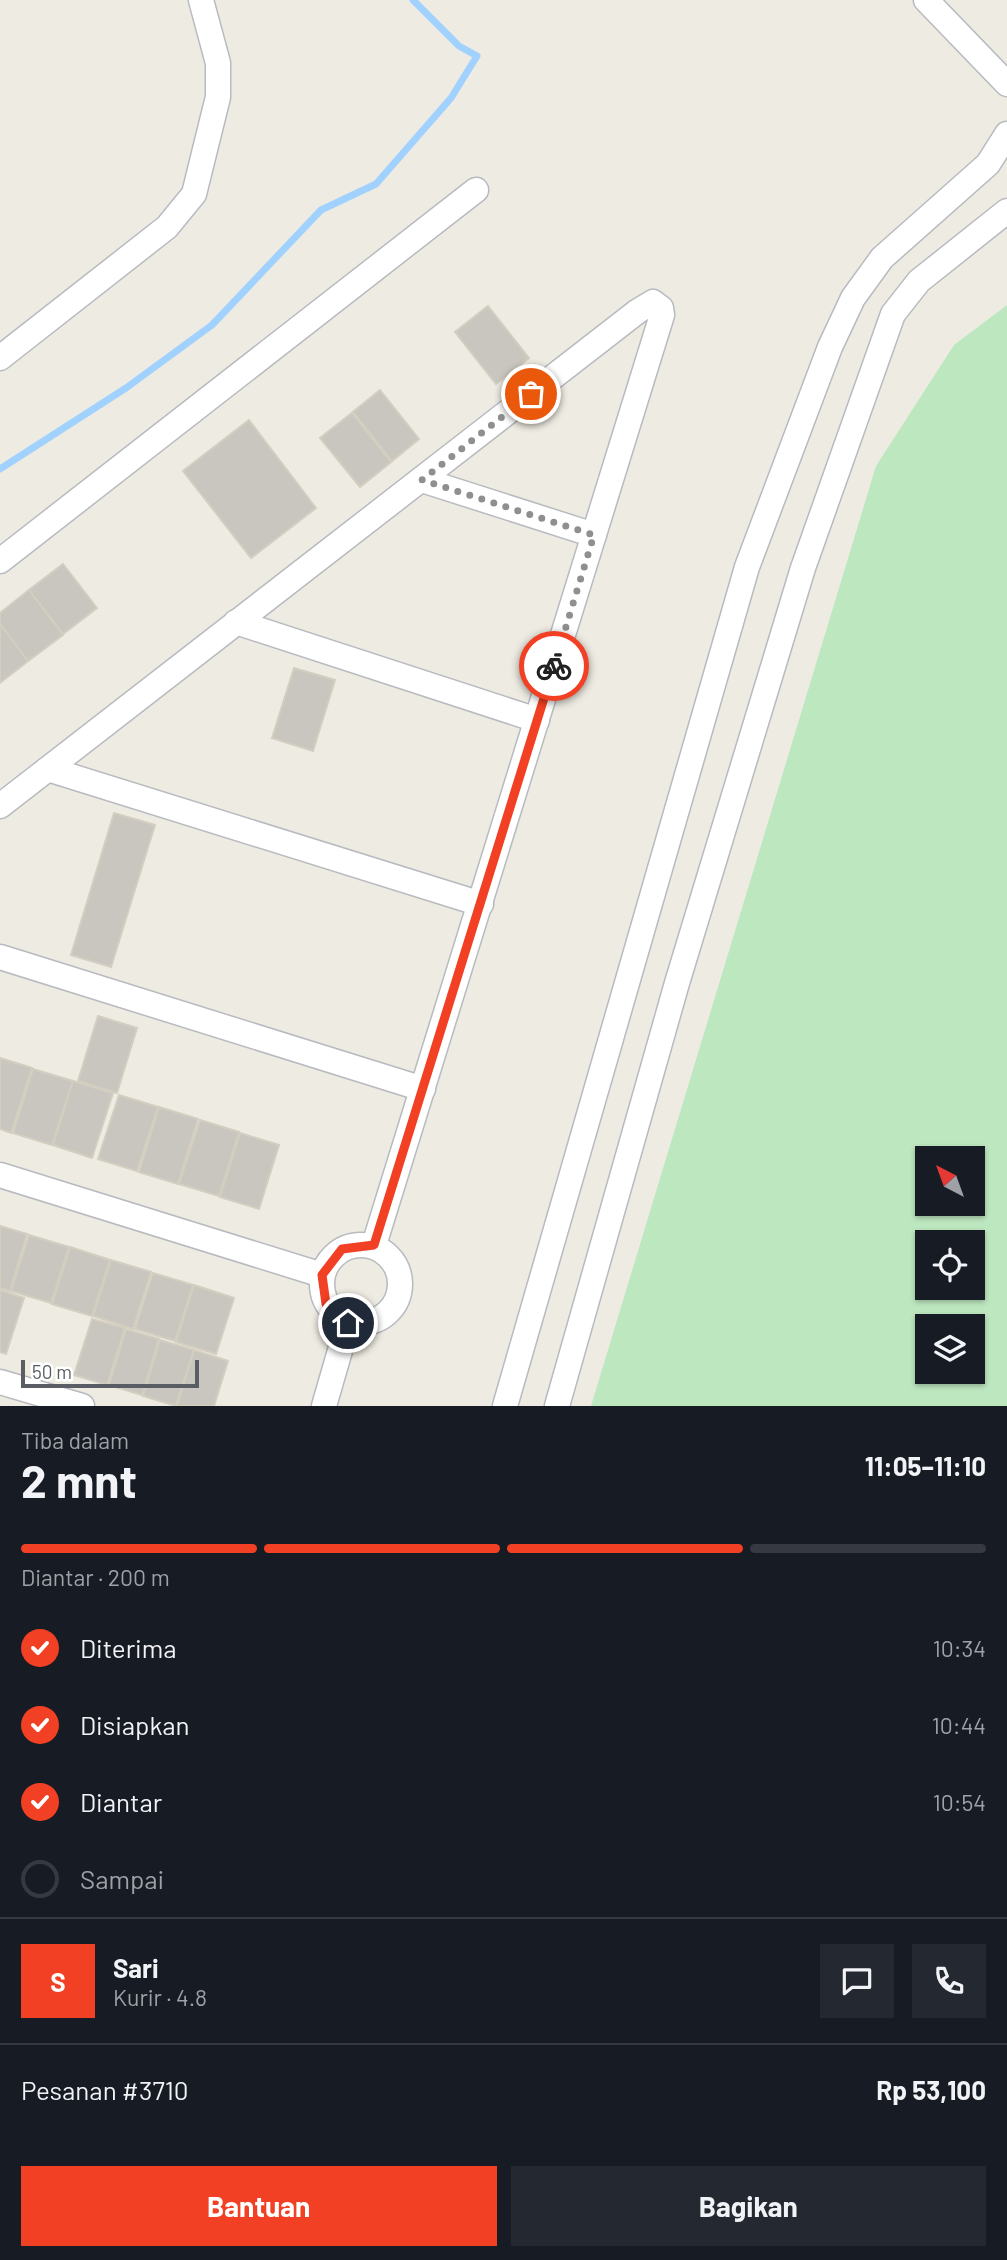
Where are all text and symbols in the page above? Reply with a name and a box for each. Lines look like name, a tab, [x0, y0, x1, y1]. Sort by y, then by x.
pin	[501, 364, 561, 424]
icon: bag	[512, 375, 550, 413]
courier	[519, 631, 589, 701]
icon: bike	[535, 647, 573, 685]
north arrow	[915, 1146, 985, 1216]
map controls	[915, 1146, 985, 1384]
button: locate	[915, 1230, 985, 1300]
pin	[318, 1293, 378, 1353]
icon: home	[329, 1304, 367, 1342]
button: layers	[915, 1314, 985, 1384]
scale bar	[21, 1357, 200, 1389]
text: 50 m	[32, 1360, 72, 1383]
text: Tiba dalam	[21, 1426, 129, 1454]
text: 11:05–11:10	[865, 1450, 986, 1481]
text: 2 mnt	[21, 1452, 137, 1507]
text: Diantar · 200 m	[21, 1563, 170, 1591]
icon: check	[21, 1629, 59, 1667]
text: Diterima	[80, 1632, 177, 1663]
text: 10:34	[933, 1634, 986, 1662]
icon: check	[21, 1706, 59, 1744]
text: Disiapkan	[80, 1709, 190, 1740]
text: 10:44	[932, 1711, 986, 1739]
icon: check	[21, 1783, 59, 1821]
text: Diantar	[80, 1786, 162, 1817]
text: 10:54	[933, 1788, 986, 1816]
text: Sampai	[80, 1863, 164, 1894]
button: chat	[820, 1944, 894, 2018]
button: phone	[912, 1944, 986, 2018]
text: Sari	[113, 1952, 159, 1983]
text: S	[50, 1966, 66, 1997]
text: Kurir · 4.8	[113, 1983, 207, 2011]
text: Pesanan #3710	[21, 2074, 189, 2105]
text: Rp 53,100	[876, 2074, 986, 2105]
button: Bantuan	[21, 2166, 497, 2246]
button: Bagikan	[511, 2166, 986, 2246]

